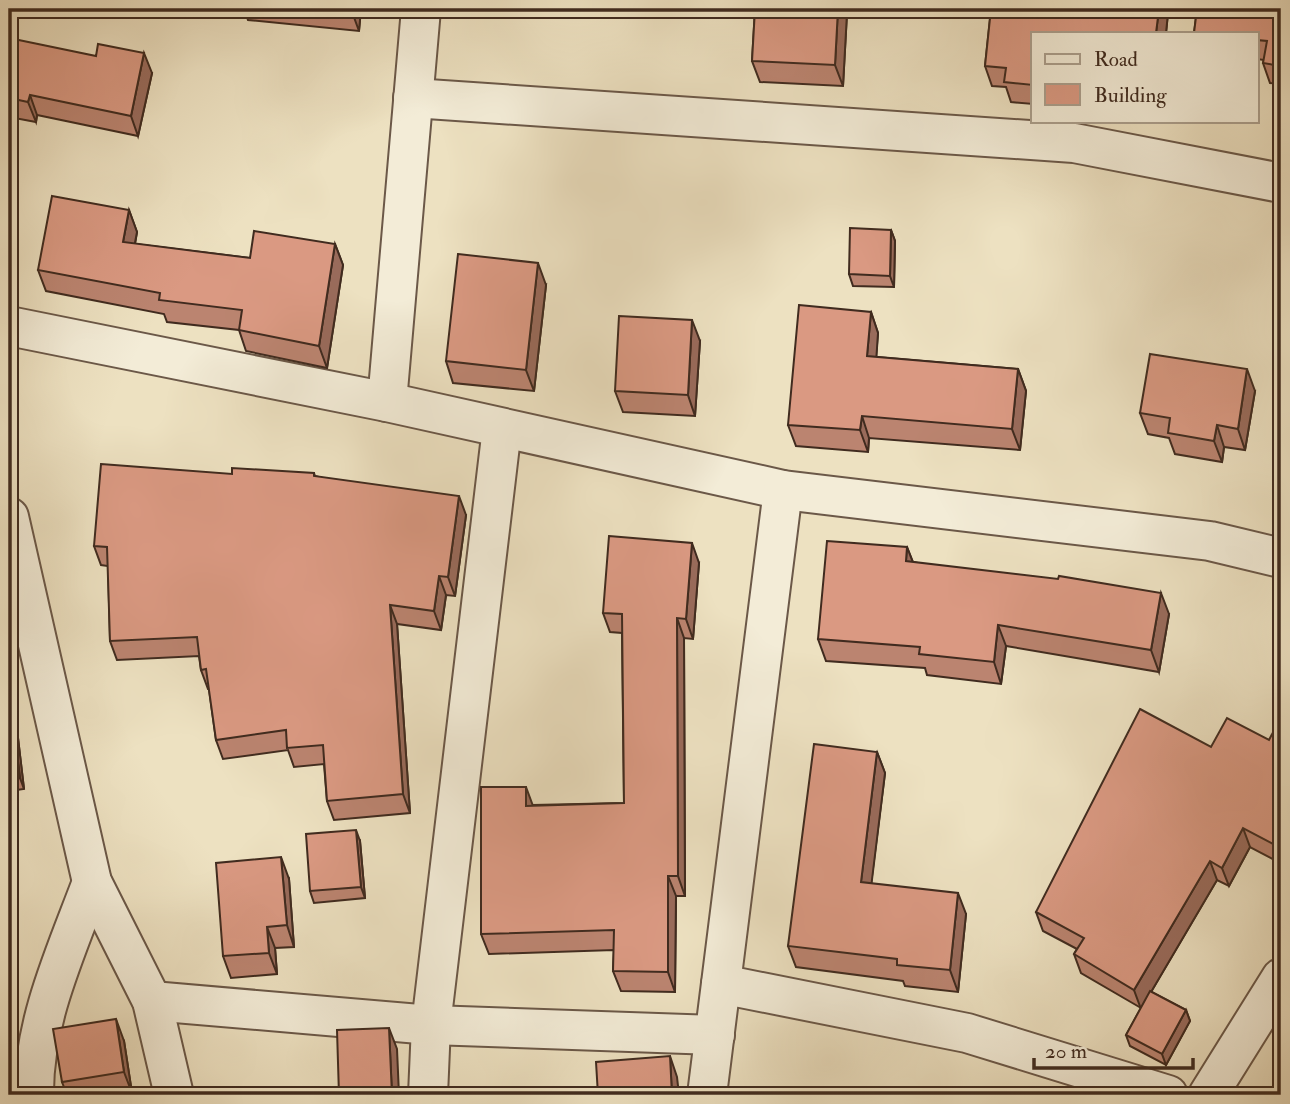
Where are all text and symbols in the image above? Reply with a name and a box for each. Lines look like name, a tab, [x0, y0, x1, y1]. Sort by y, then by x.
legend	[1031, 32, 1258, 122]
text: Road	[1094, 46, 1139, 73]
text: Building	[1094, 82, 1167, 109]
scale bar	[1034, 1027, 1194, 1071]
text: 20 m	[1045, 1038, 1087, 1065]

